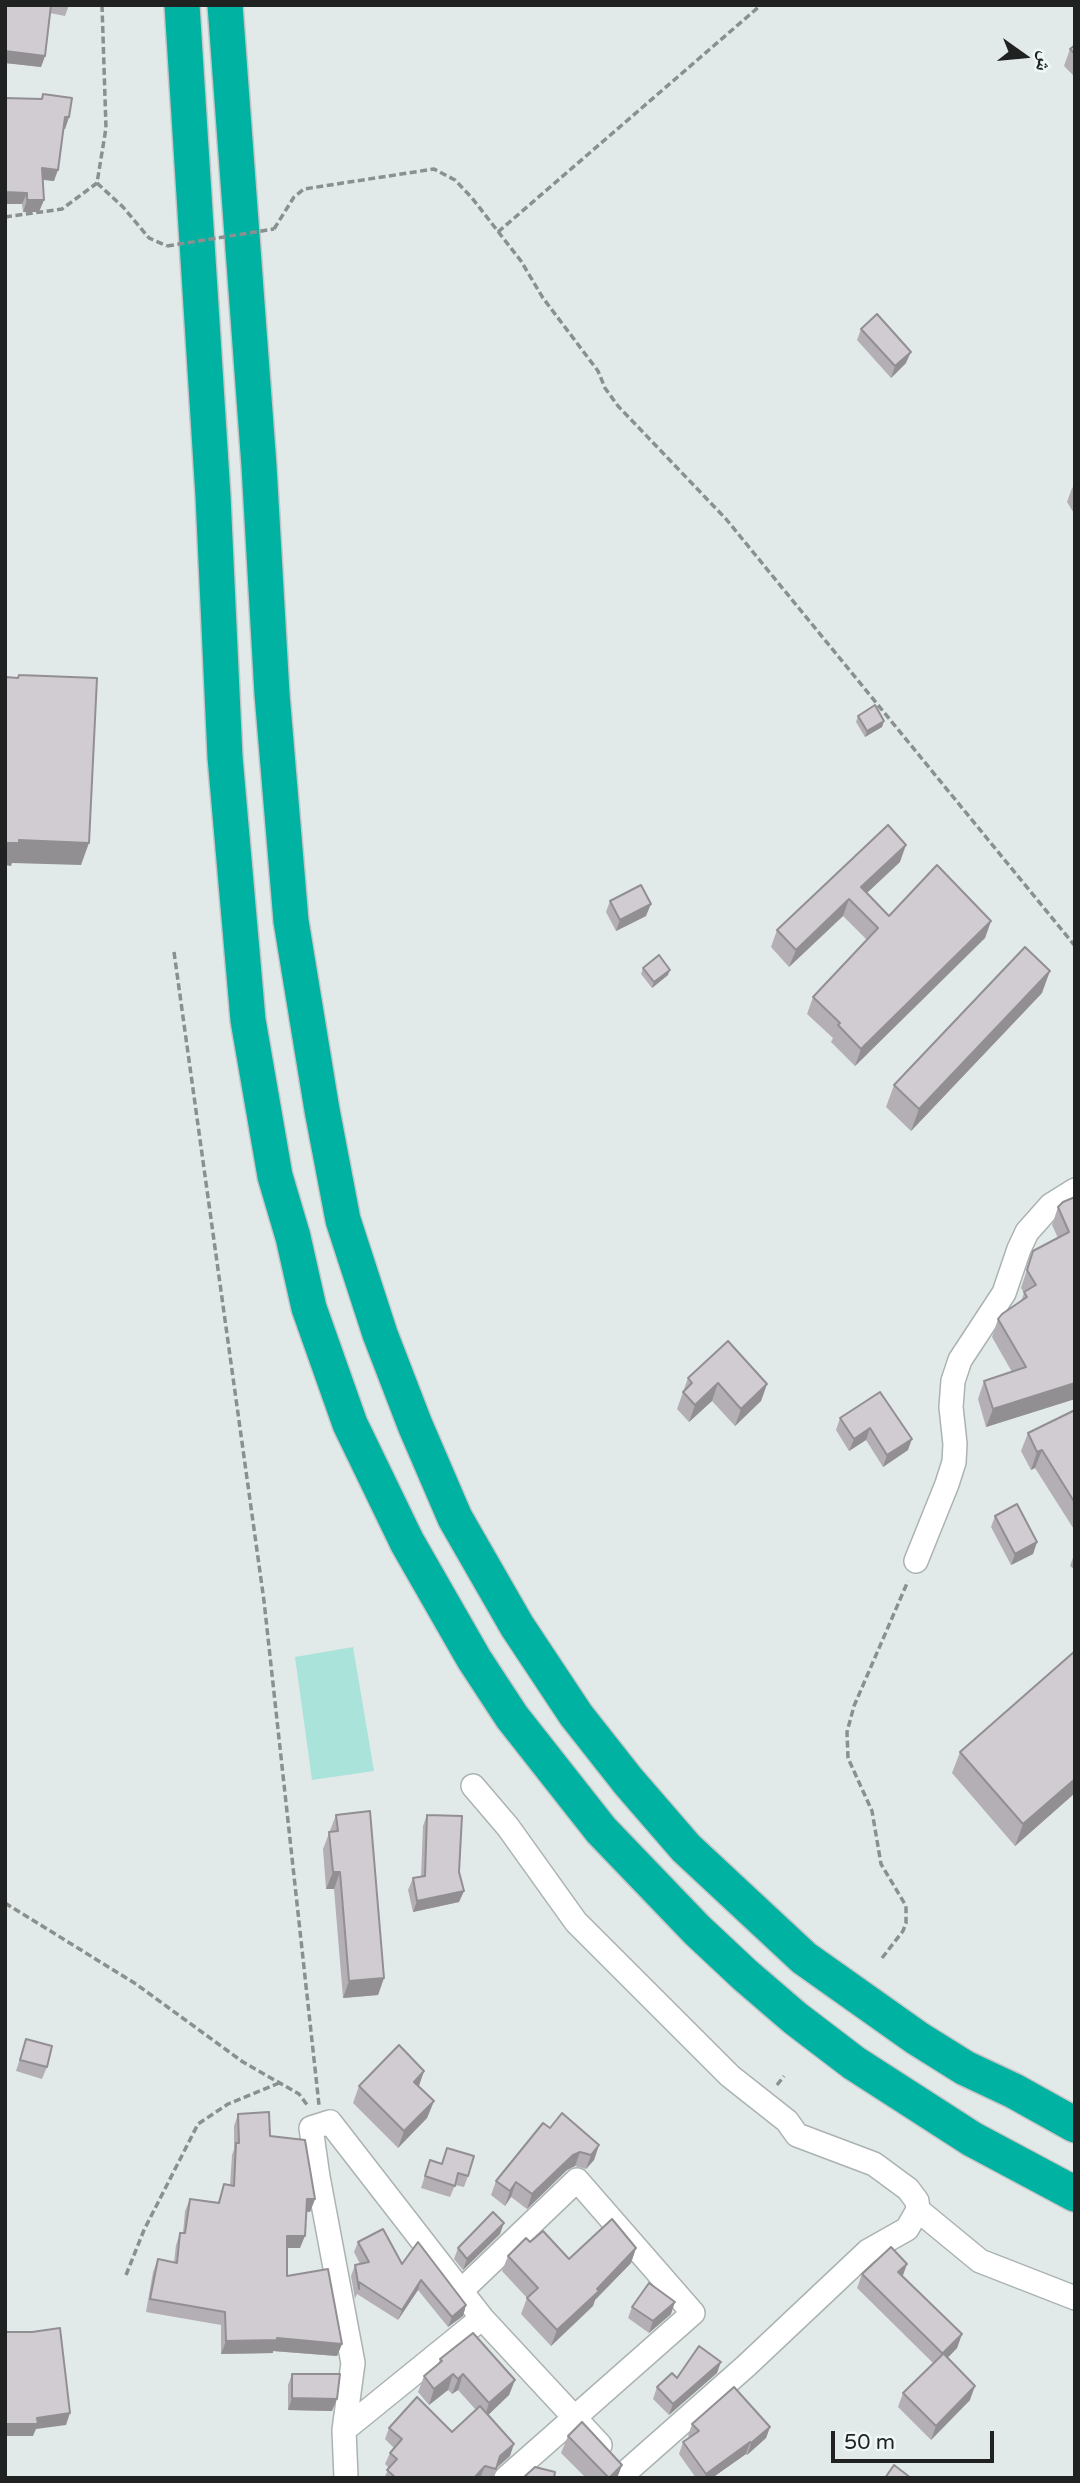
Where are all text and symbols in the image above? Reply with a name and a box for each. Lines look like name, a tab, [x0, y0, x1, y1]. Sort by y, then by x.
north arrow	[989, 21, 1059, 91]
text: ش	[1031, 49, 1058, 74]
scale bar	[835, 2416, 998, 2460]
text: 50 m	[844, 2430, 895, 2455]

